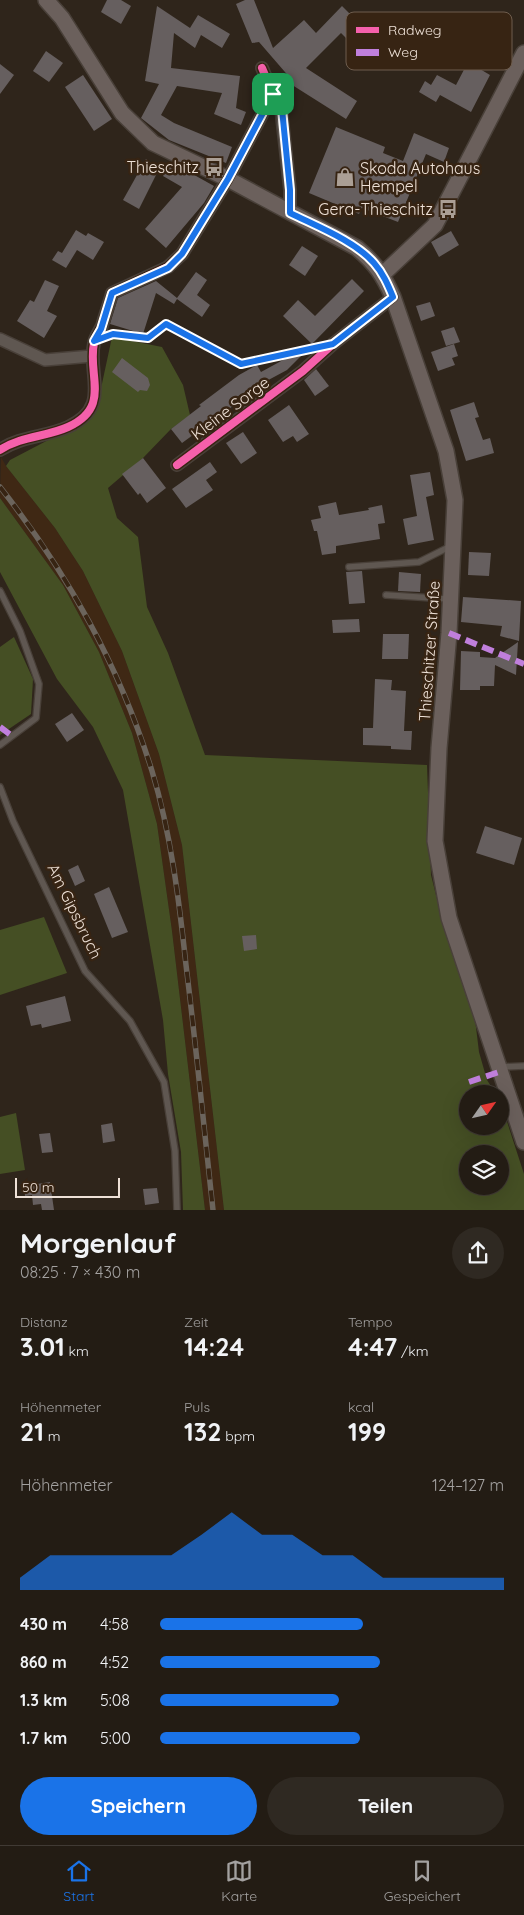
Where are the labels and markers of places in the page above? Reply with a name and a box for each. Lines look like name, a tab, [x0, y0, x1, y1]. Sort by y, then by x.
pin	[252, 73, 294, 115]
bus stop icon: Thieschitz	[203, 156, 225, 178]
place label: Thieschitz	[126, 157, 199, 177]
place label: Skoda Autohaus Hempel	[360, 158, 480, 196]
shop icon: Skoda Autohaus Hempel	[334, 166, 356, 188]
bus stop icon: Gera-Thieschitz	[437, 198, 459, 220]
place label: Gera-Thieschitz	[318, 199, 433, 219]

